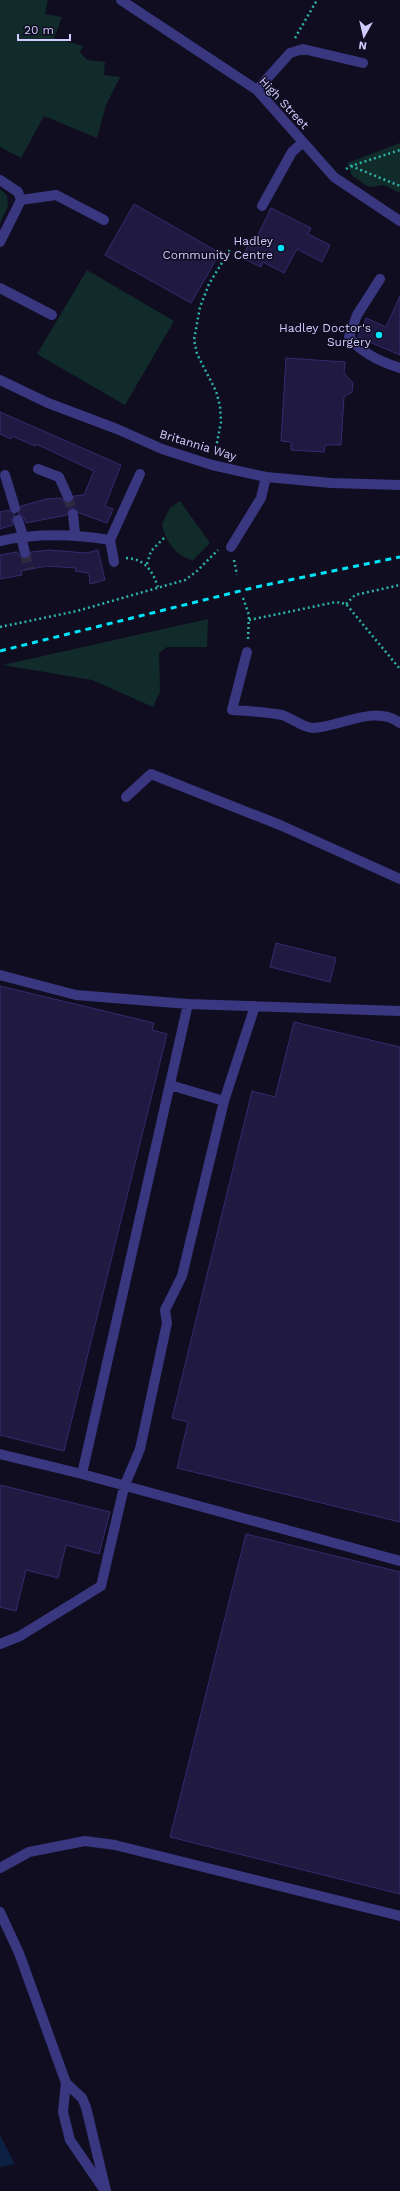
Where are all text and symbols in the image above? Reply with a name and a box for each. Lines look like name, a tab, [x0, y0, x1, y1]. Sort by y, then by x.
scale bar	[18, 16, 70, 42]
north arrow	[344, 16, 384, 56]
text: 20 m	[24, 23, 54, 37]
text: N	[358, 38, 368, 52]
street label: High Street	[256, 74, 312, 132]
place label: Hadley Community Centre	[163, 234, 274, 262]
marker: Hadley Community Centre	[276, 243, 286, 253]
place label: Hadley Doctor's Surgery	[279, 321, 372, 349]
marker: Hadley Doctor's Surgery	[374, 330, 384, 340]
street label: Britannia Way	[158, 427, 239, 464]

